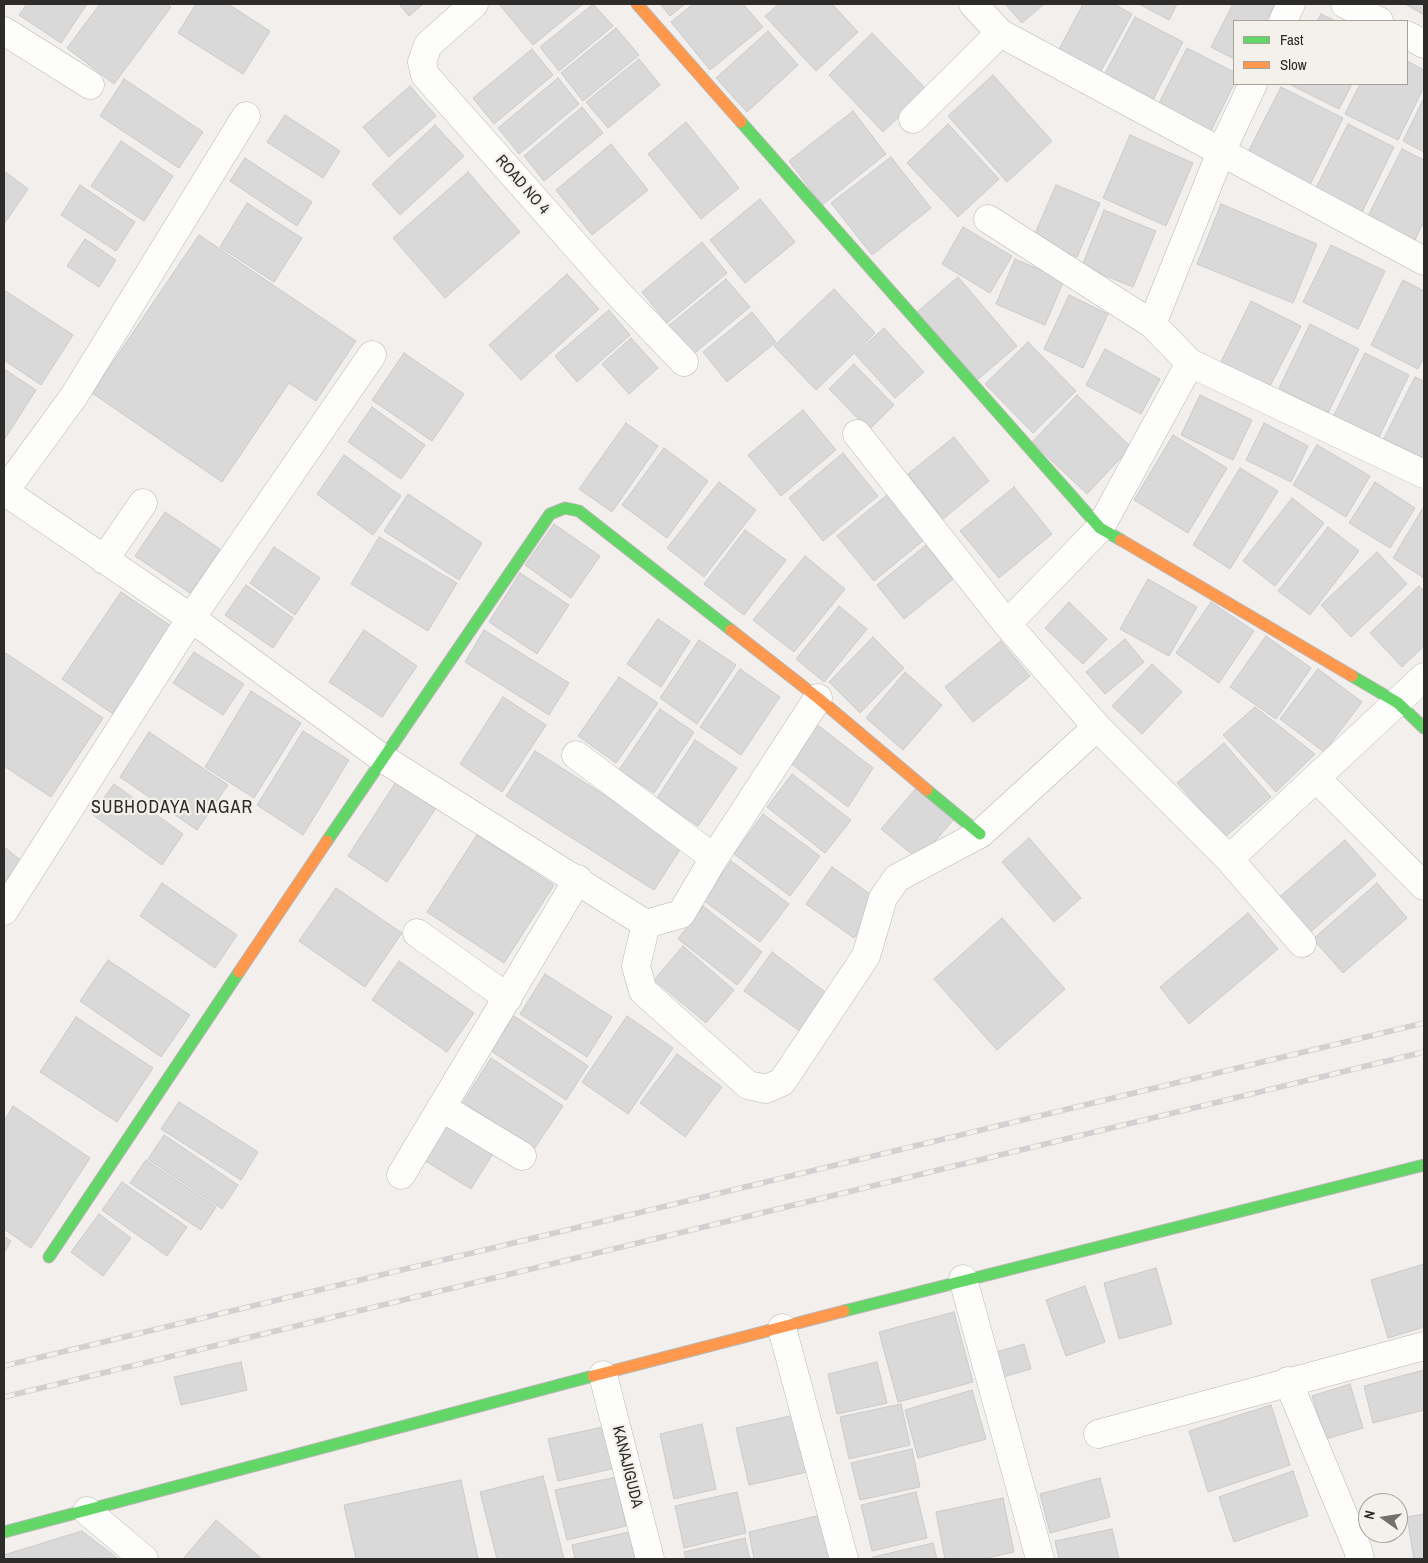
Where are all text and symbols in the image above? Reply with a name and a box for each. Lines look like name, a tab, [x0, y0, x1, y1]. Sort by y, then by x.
legend	[1233, 20, 1408, 85]
text: Fast	[1280, 29, 1303, 50]
text: Slow	[1280, 54, 1307, 75]
street label: ROAD NO 4	[491, 151, 553, 219]
district label: SUBHODAYA NAGAR	[89, 797, 255, 819]
street label: KANAJIGUDA	[608, 1424, 646, 1510]
north arrow	[1358, 1493, 1408, 1543]
text: N	[1360, 1509, 1379, 1521]

